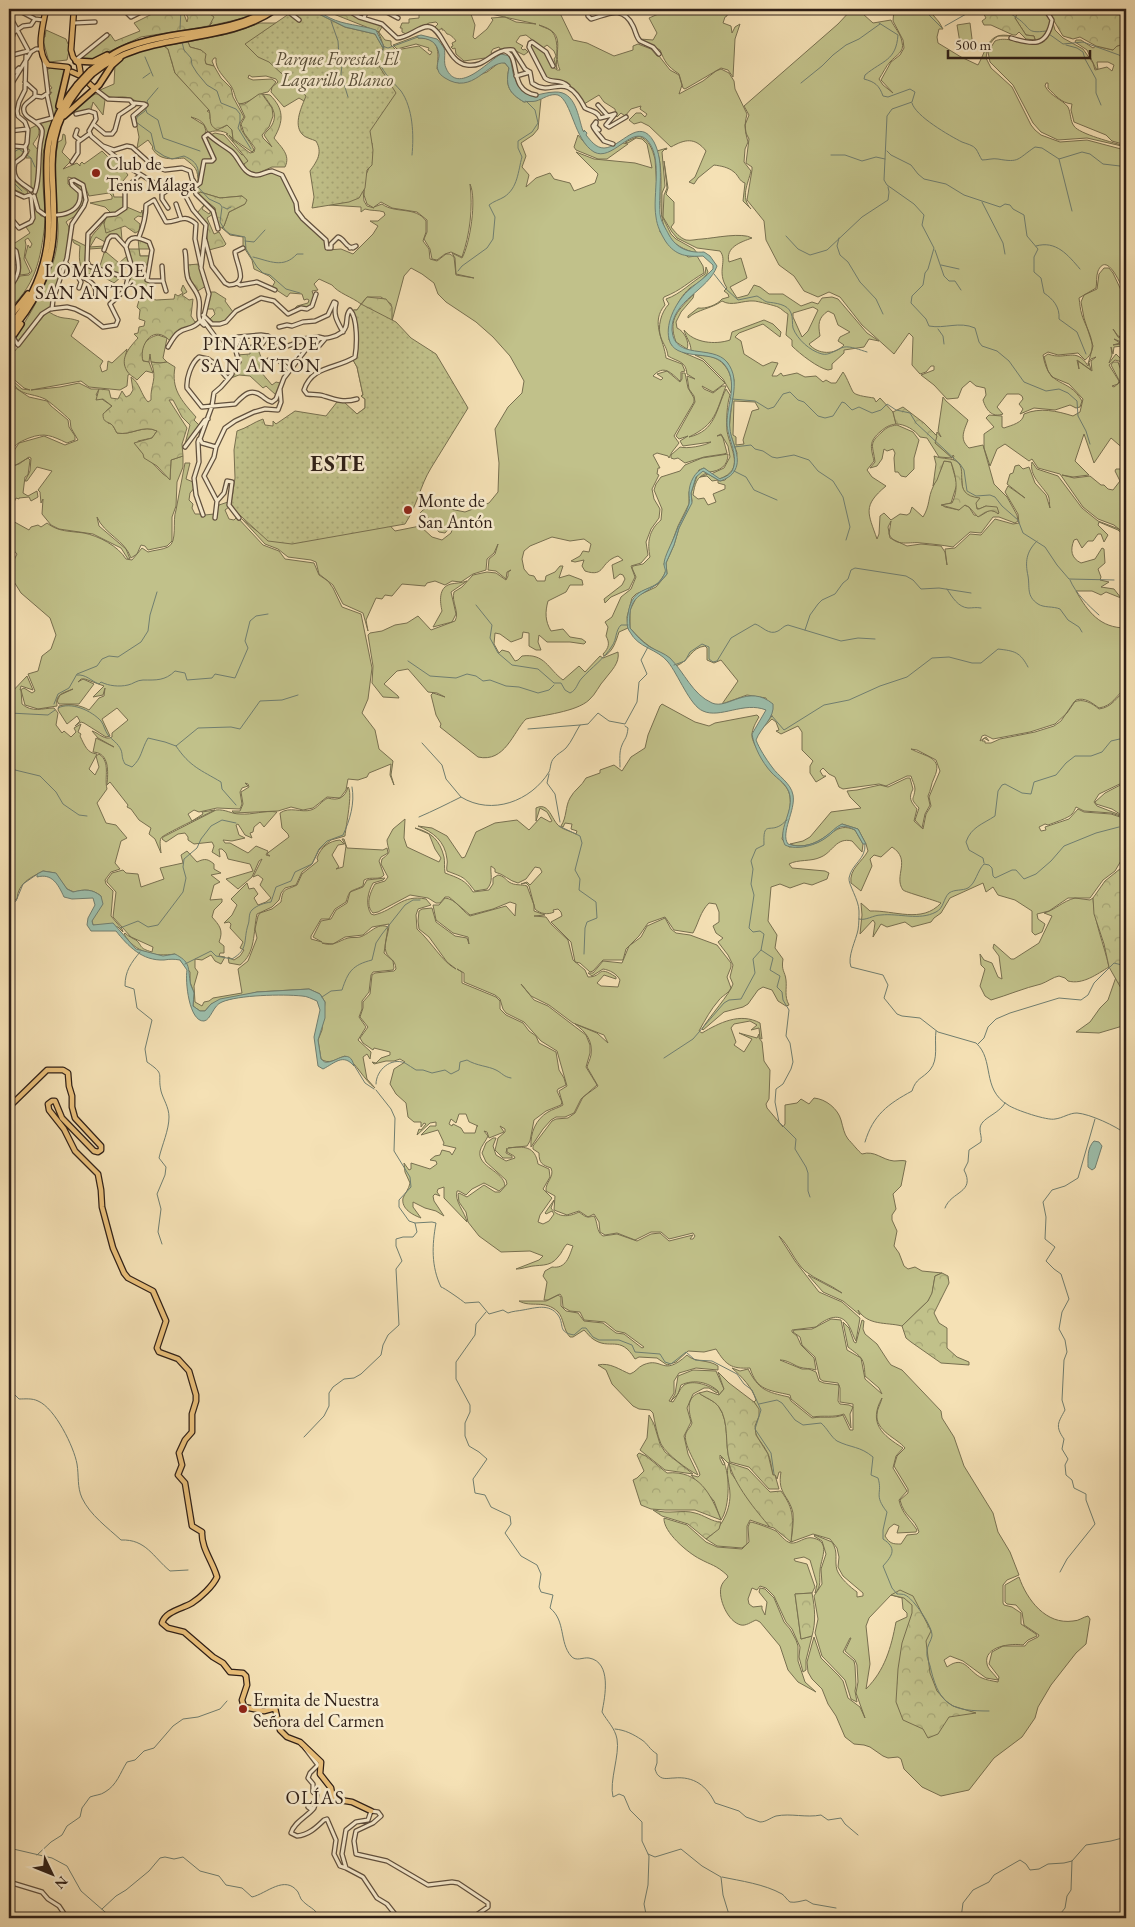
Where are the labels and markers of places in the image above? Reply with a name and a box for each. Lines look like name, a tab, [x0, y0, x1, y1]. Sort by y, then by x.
place label: Club de Tenis Málaga	[106, 152, 197, 196]
marker: Club de Tenis Málaga	[90, 167, 102, 179]
place label: Monte de San Antón	[418, 489, 493, 533]
marker: Monte de San Antón	[402, 504, 414, 516]
place label: Ermita de Nuestra Señora del Carmen	[253, 1688, 385, 1732]
marker: Ermita de Nuestra Señora del Carmen	[237, 1703, 249, 1715]

